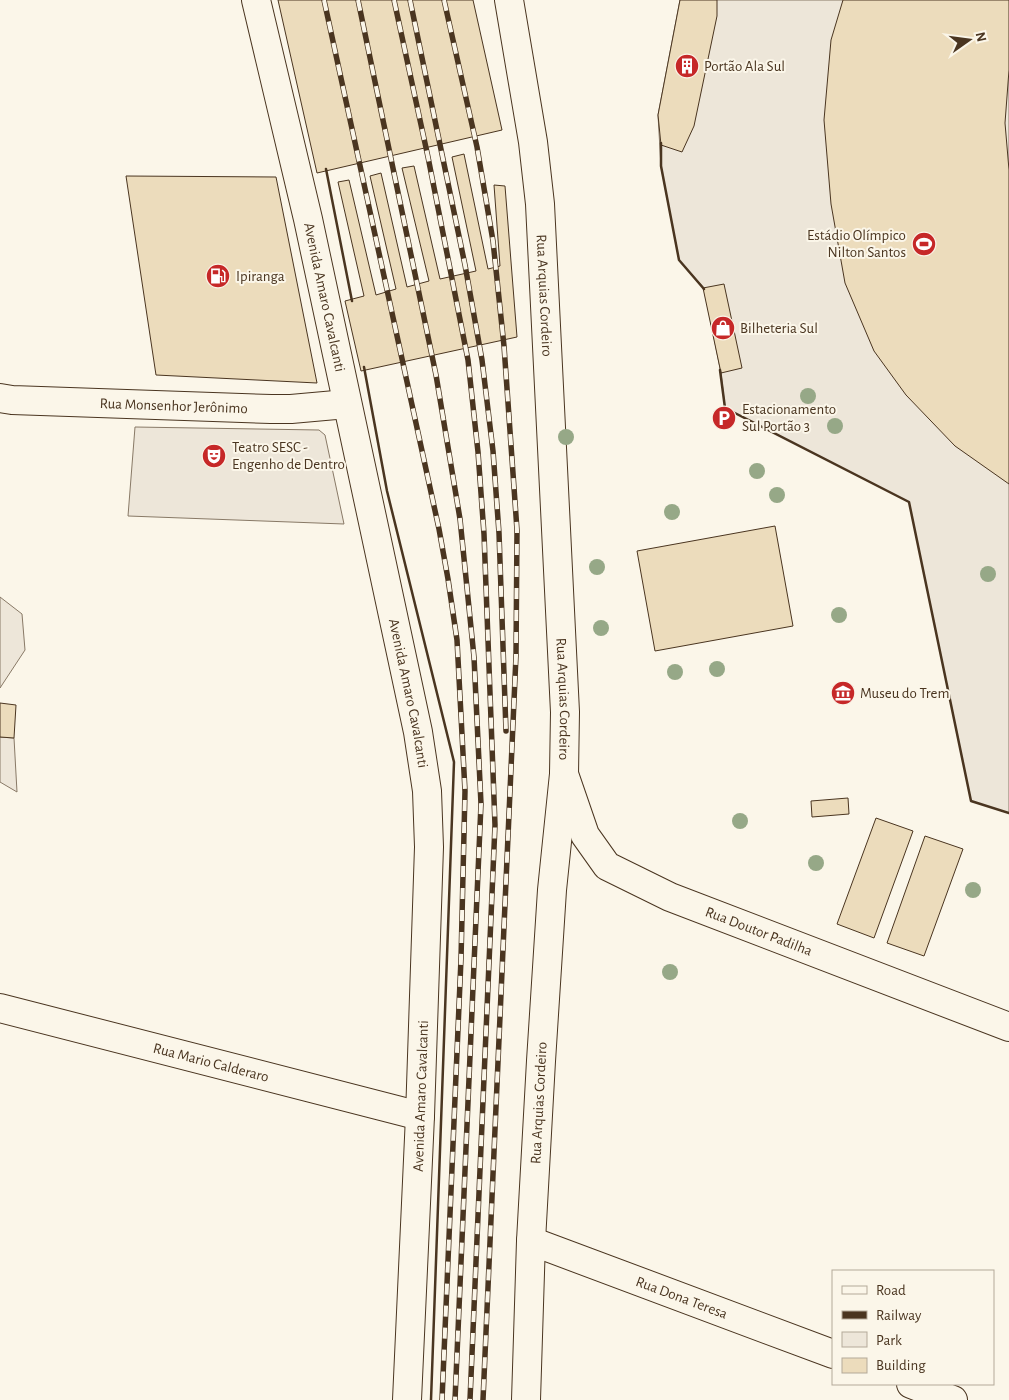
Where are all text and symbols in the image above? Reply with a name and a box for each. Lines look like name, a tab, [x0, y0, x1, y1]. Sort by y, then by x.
north arrow	[944, 15, 994, 65]
text: N	[973, 31, 989, 44]
building icon: Portão Ala Sul	[674, 53, 700, 79]
place label: Portão Ala Sul	[704, 59, 785, 74]
street label: Avenida Amaro Cavalcanti	[301, 221, 348, 373]
place label: Estádio Olímpico Nilton Santos	[807, 228, 906, 260]
sports icon: Estádio Olímpico Nilton Santos	[911, 231, 937, 257]
street label: Rua Arquias Cordeiro	[534, 234, 555, 357]
fuel station icon: Ipiranga	[205, 263, 231, 289]
place label: Ipiranga	[236, 269, 285, 284]
shop icon: Bilheteria Sul	[710, 315, 736, 341]
place label: Bilheteria Sul	[740, 321, 818, 336]
street label: Rua Monsenhor Jerônimo	[99, 396, 248, 416]
place label: Estacionamento Sul Portão 3	[742, 402, 836, 434]
parking icon: Estacionamento Sul Portão 3	[711, 405, 737, 431]
place label: Teatro SESC - Engenho de Dentro	[232, 440, 345, 472]
theatre icon: Teatro SESC - Engenho de Dentro	[201, 443, 227, 469]
street label: Avenida Amaro Cavalcanti	[386, 617, 431, 769]
street label: Rua Arquias Cordeiro	[554, 637, 573, 760]
museum icon: Museu do Trem	[830, 680, 856, 706]
place label: Museu do Trem	[860, 686, 950, 701]
street label: Rua Doutor Padilha	[703, 904, 815, 958]
street label: Avenida Amaro Cavalcanti	[411, 1020, 431, 1172]
street label: Rua Mario Calderaro	[152, 1040, 271, 1084]
street label: Rua Arquias Cordeiro	[528, 1042, 550, 1164]
legend	[832, 1270, 994, 1385]
street label: Rua Dona Teresa	[634, 1273, 730, 1321]
text: Road	[876, 1283, 906, 1298]
text: Railway	[876, 1308, 922, 1323]
text: Park	[876, 1333, 902, 1348]
text: Building	[876, 1358, 926, 1373]

